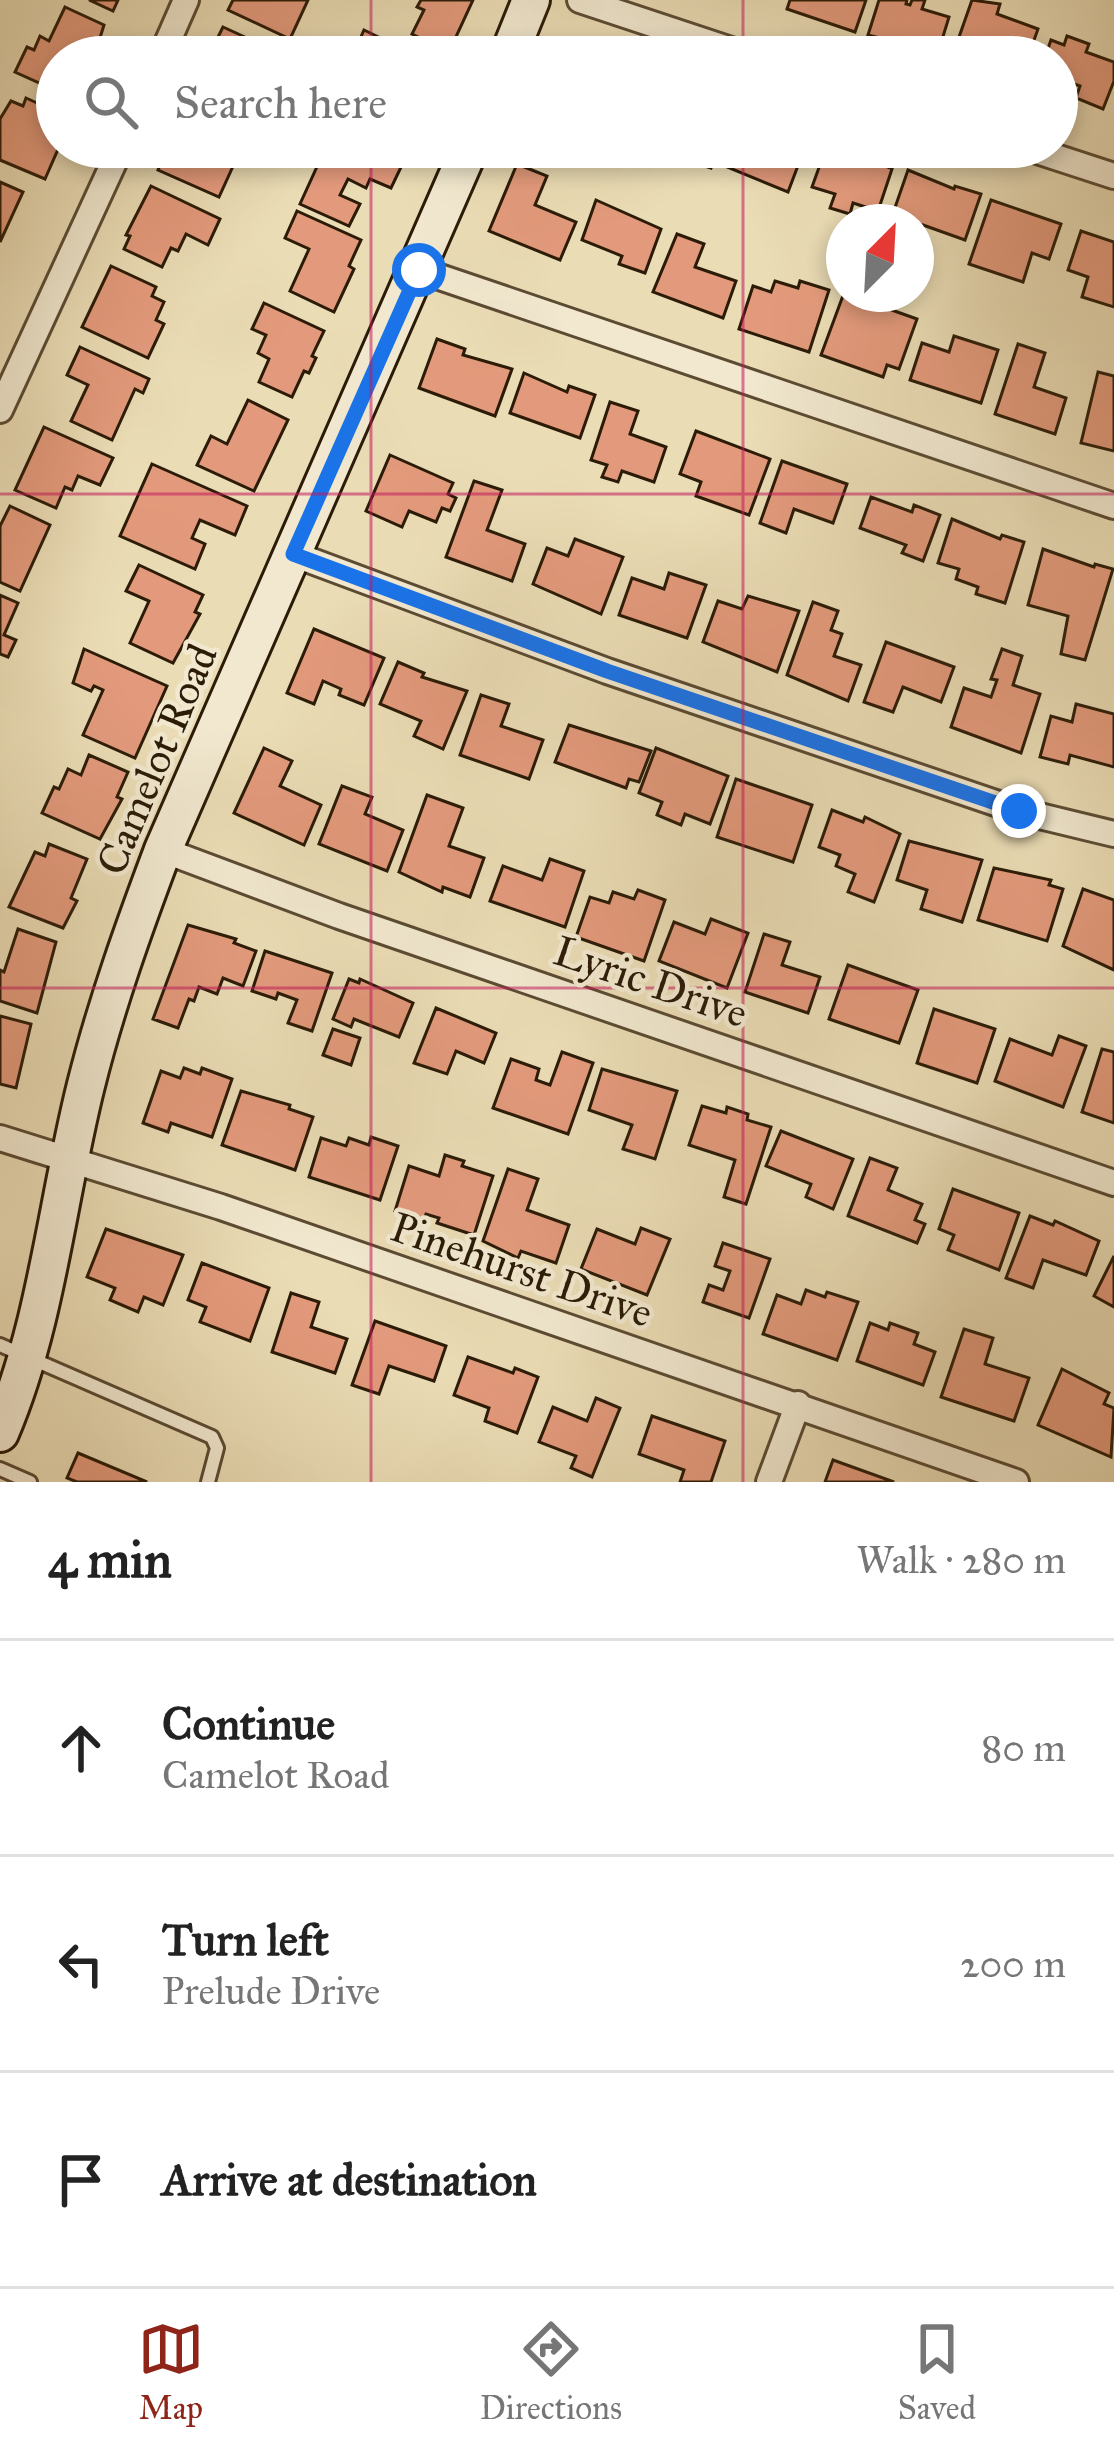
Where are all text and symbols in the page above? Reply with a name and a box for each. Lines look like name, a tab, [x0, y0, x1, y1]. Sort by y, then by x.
search box	[36, 36, 1078, 168]
icon: search	[78, 69, 144, 135]
text: Search here	[174, 75, 387, 130]
north arrow	[826, 204, 934, 312]
route start	[392, 243, 446, 297]
street label: Camelot Road	[85, 636, 229, 882]
route end	[992, 784, 1046, 838]
street label: Lyric Drive	[547, 925, 754, 1039]
street label: Pinehurst Drive	[384, 1201, 659, 1339]
text: 4 min	[48, 1529, 172, 1591]
text: Walk · 280 m	[857, 1536, 1066, 1584]
text: Continue	[162, 1696, 335, 1751]
icon: ahead	[48, 1715, 114, 1781]
text: 80 m	[981, 1724, 1066, 1772]
text: Camelot Road	[162, 1751, 390, 1799]
text: Turn left	[162, 1912, 329, 1967]
icon: left	[48, 1931, 114, 1997]
text: 200 m	[960, 1940, 1066, 1988]
text: Prelude Drive	[162, 1967, 380, 2015]
icon: arrive	[48, 2147, 114, 2213]
text: Arrive at destination	[162, 2152, 537, 2207]
tab: Map	[138, 2316, 204, 2428]
tab: Directions	[480, 2316, 622, 2428]
tab: Saved	[898, 2316, 976, 2428]

